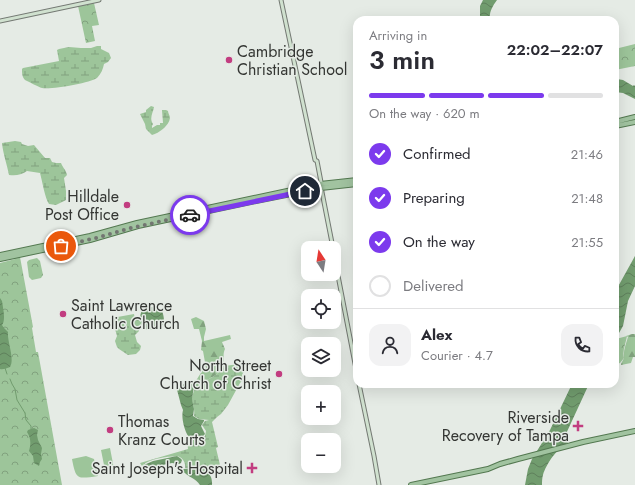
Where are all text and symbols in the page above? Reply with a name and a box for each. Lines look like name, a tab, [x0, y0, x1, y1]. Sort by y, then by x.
text: Arriving in	[369, 26, 427, 45]
text: 22:02–22:07	[507, 39, 603, 61]
place label: Cambridge Christian School	[237, 40, 347, 81]
text: 3 min	[369, 41, 435, 79]
marker: Cambridge Christian School	[224, 55, 234, 65]
text: On the way · 620 m	[369, 104, 480, 123]
icon: check	[369, 143, 391, 165]
text: Confirmed	[403, 143, 471, 165]
text: 21:46	[571, 145, 603, 164]
pin	[288, 174, 322, 208]
icon: home	[294, 180, 316, 202]
place label: Hilldale Post Office	[45, 185, 119, 226]
icon: check	[369, 187, 391, 209]
text: Preparing	[403, 187, 465, 209]
text: 21:48	[571, 189, 603, 208]
courier	[170, 195, 210, 235]
marker: Hilldale Post Office	[122, 200, 132, 210]
icon: car	[179, 204, 201, 226]
pin	[44, 229, 78, 263]
icon: check	[369, 231, 391, 253]
text: On the way	[403, 231, 475, 253]
text: 21:55	[571, 233, 603, 252]
icon: bag	[50, 235, 72, 257]
north arrow	[301, 241, 341, 281]
map controls	[301, 241, 341, 473]
text: Delivered	[403, 275, 464, 297]
button: locate	[301, 289, 341, 329]
place label: Saint Lawrence Catholic Church	[71, 294, 180, 335]
marker: Saint Lawrence Catholic Church	[58, 309, 68, 319]
button: person	[369, 324, 411, 366]
text: Alex	[421, 324, 452, 346]
button: phone	[561, 324, 603, 366]
button: layers	[301, 337, 341, 377]
text: Courier · 4.7	[421, 346, 493, 365]
place label: North Street Church of Christ	[160, 354, 271, 395]
marker: North Street Church of Christ	[274, 369, 284, 379]
button: +	[301, 385, 341, 425]
place label: Riverside Recovery of Tampa	[442, 406, 569, 447]
place label: Thomas Kranz Courts	[118, 410, 205, 451]
marker: Riverside Recovery of Tampa	[572, 420, 584, 432]
marker: Thomas Kranz Courts	[105, 425, 115, 435]
button: −	[301, 433, 341, 473]
place label: Saint Joseph's Hospital	[92, 457, 243, 480]
marker: Saint Joseph's Hospital	[246, 462, 258, 474]

